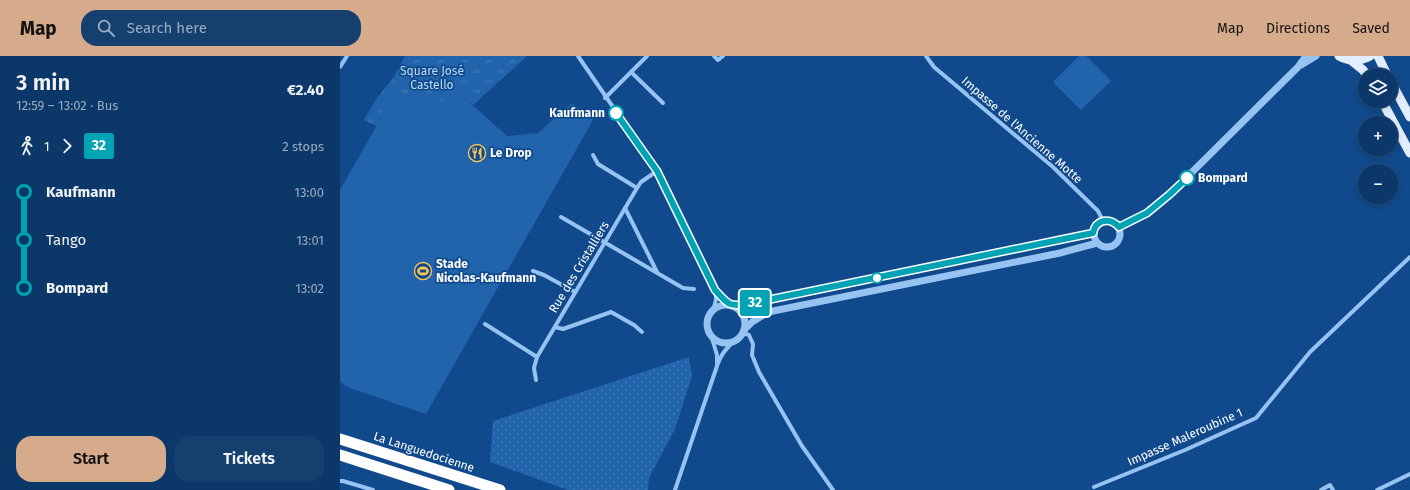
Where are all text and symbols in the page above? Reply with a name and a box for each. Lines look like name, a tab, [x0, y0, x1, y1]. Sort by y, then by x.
search box	[81, 10, 361, 46]
text: Map	[20, 17, 57, 40]
icon: search	[95, 17, 117, 39]
text: Search here	[127, 19, 207, 37]
text: Map	[1217, 20, 1244, 37]
text: Directions	[1266, 20, 1330, 37]
text: Saved	[1352, 20, 1390, 37]
park label: Square José Castello	[400, 64, 464, 92]
map controls	[1358, 68, 1398, 204]
button: layers	[1358, 68, 1398, 108]
text: 3 min	[16, 69, 70, 96]
street label: Impasse de l'Ancienne Motte	[959, 74, 1085, 186]
text: €2.40	[287, 81, 324, 99]
text: 12:59 – 13:02 · Bus	[16, 98, 118, 113]
marker: Kaufmann	[608, 105, 624, 121]
place label: Kaufmann	[549, 106, 605, 120]
button: +	[1358, 116, 1398, 156]
icon: walk	[16, 135, 38, 157]
icon: forward	[56, 135, 78, 157]
text: 32	[92, 137, 106, 154]
text: 1	[44, 139, 50, 154]
text: 2 stops	[282, 139, 324, 154]
restaurant icon: Le Drop	[467, 143, 487, 163]
place label: Le Drop	[490, 146, 532, 160]
button: −	[1358, 164, 1398, 204]
marker: Bompard	[1179, 170, 1195, 186]
place label: Bompard	[1198, 171, 1248, 185]
text: Kaufmann	[46, 183, 116, 201]
text: 13:00	[294, 185, 324, 200]
street label: Rue des Cristalliers	[546, 218, 612, 315]
text: Tango	[46, 231, 86, 249]
text: 13:01	[296, 233, 324, 248]
place label: Stade Nicolas-Kaufmann	[436, 257, 536, 285]
sports icon: Stade Nicolas-Kaufmann	[413, 261, 433, 281]
unlabelled marker	[871, 272, 883, 284]
text: Bompard	[46, 279, 108, 297]
text: 13:02	[295, 281, 324, 296]
line badge: 32	[737, 290, 773, 316]
text: 32	[748, 294, 762, 311]
street label: Impasse Maleroubine 1	[1125, 405, 1245, 469]
street label: La Languedocienne	[372, 429, 476, 475]
button: Start	[16, 436, 166, 482]
button: Tickets	[174, 436, 324, 482]

